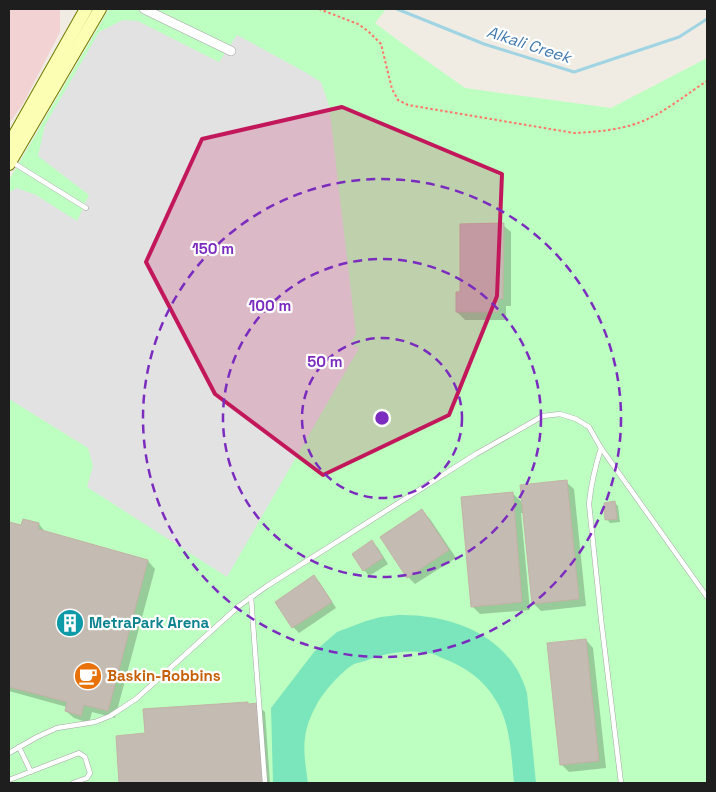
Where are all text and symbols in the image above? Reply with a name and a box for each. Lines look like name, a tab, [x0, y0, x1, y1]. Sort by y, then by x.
water label: Alkali Creek	[484, 21, 576, 69]
text: 150 m	[192, 239, 234, 258]
text: 100 m	[249, 296, 291, 315]
text: 50 m	[307, 352, 343, 371]
centre of rings	[373, 409, 391, 427]
building icon: MetraPark Arena	[55, 608, 85, 638]
place label: MetraPark Arena	[89, 613, 210, 632]
cafe icon: Baskin-Robbins	[73, 661, 103, 691]
place label: Baskin-Robbins	[107, 666, 221, 685]

